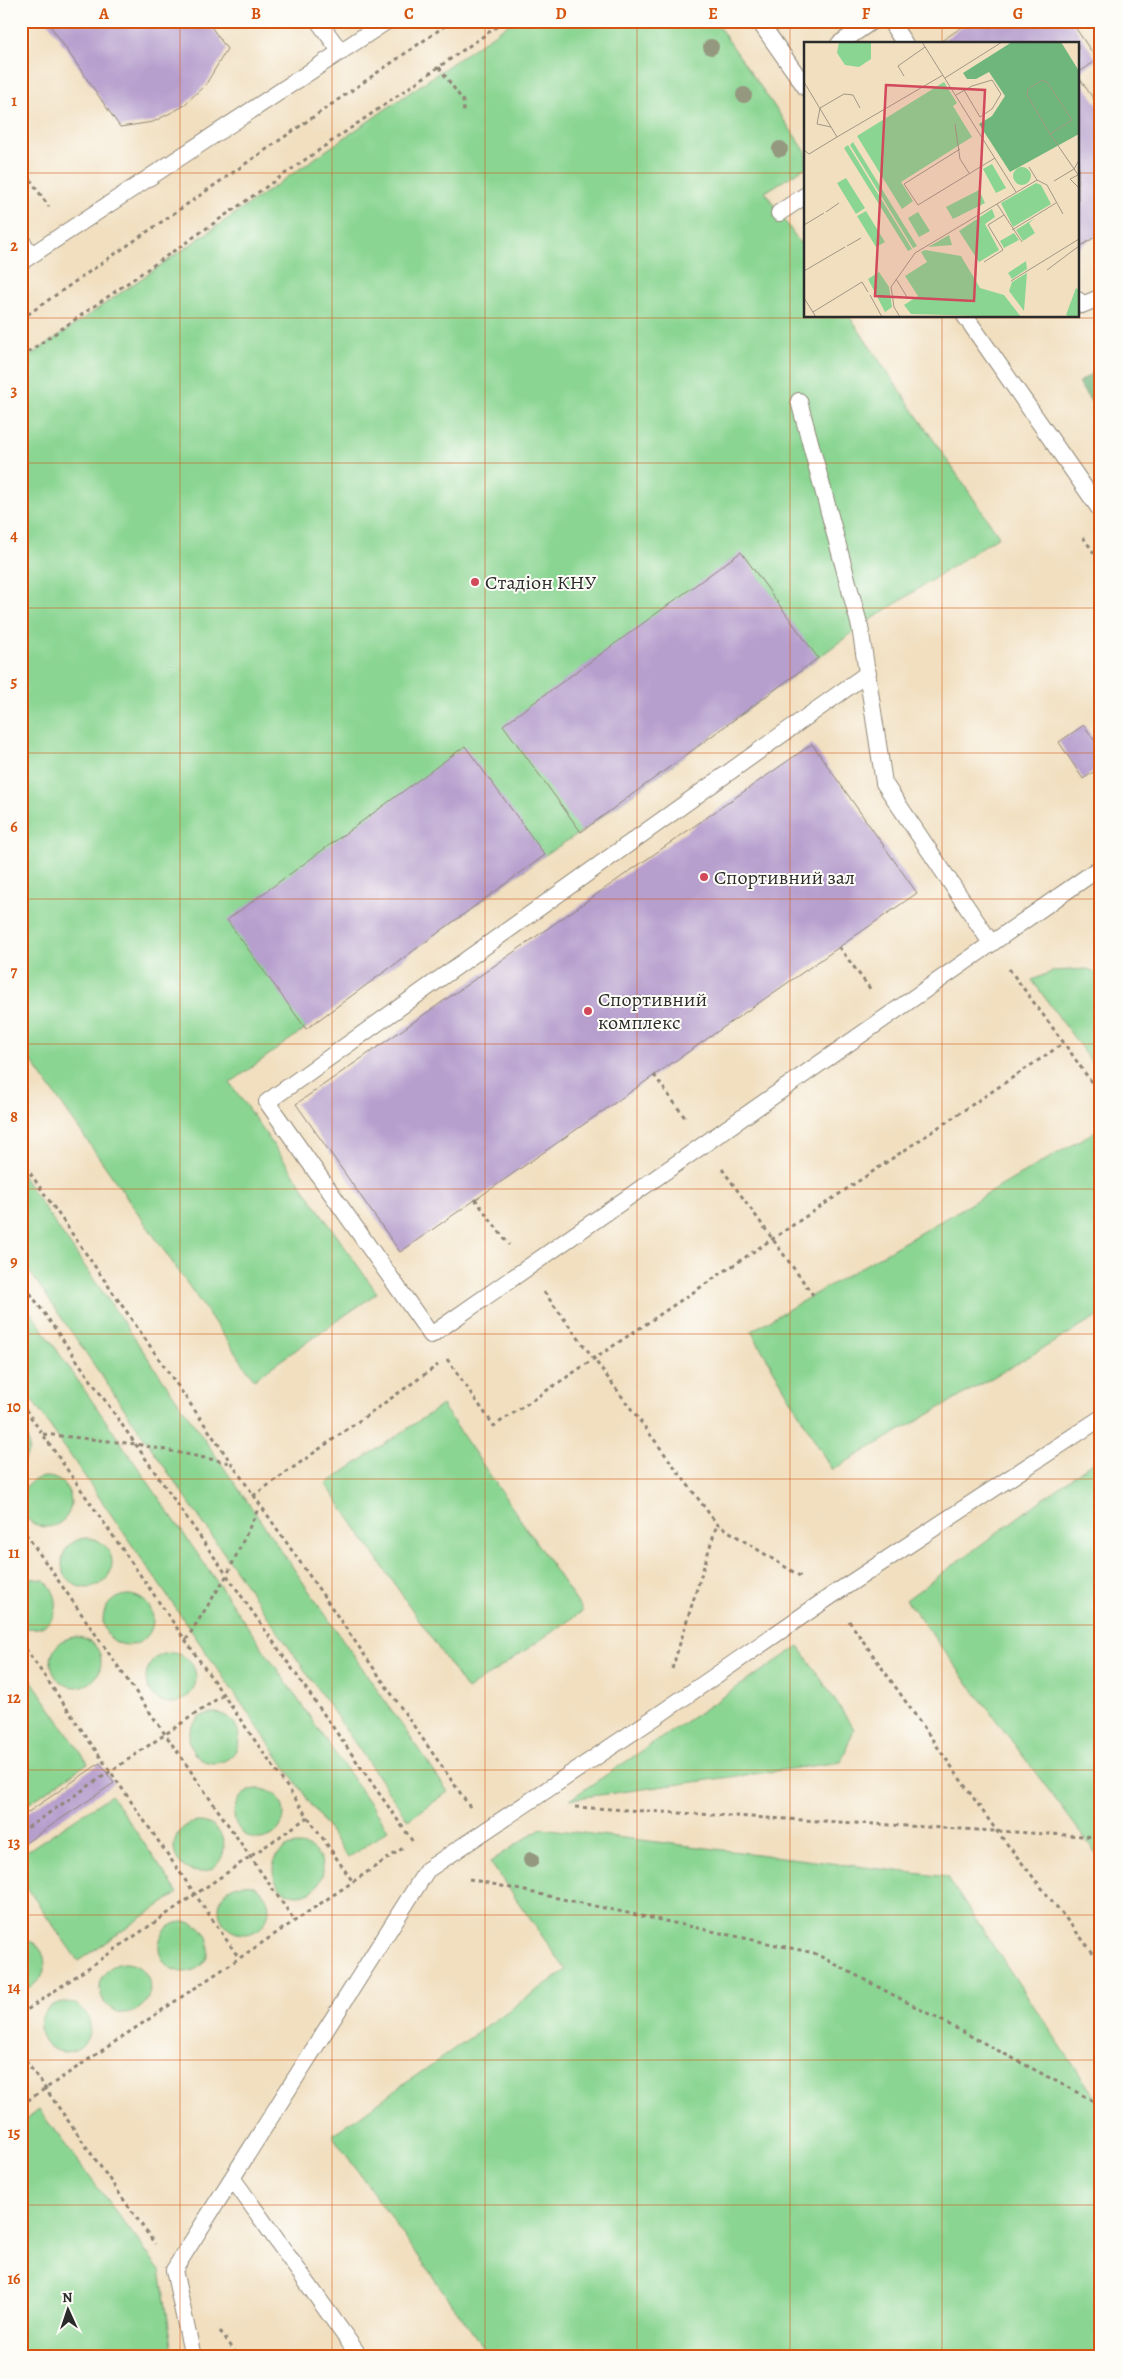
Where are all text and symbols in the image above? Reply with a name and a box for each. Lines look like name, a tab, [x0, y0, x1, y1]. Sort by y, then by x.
text: A	[98, 3, 110, 25]
text: B	[251, 3, 261, 25]
text: C	[404, 3, 414, 25]
text: D	[555, 3, 567, 25]
text: E	[708, 3, 718, 25]
text: F	[862, 3, 871, 25]
text: G	[1013, 3, 1023, 25]
inset map	[804, 42, 1080, 318]
text: 1	[11, 90, 17, 112]
text: 2	[10, 235, 18, 257]
text: 3	[11, 380, 18, 402]
text: 4	[10, 525, 18, 547]
place label: Стадіон КНУ	[485, 569, 597, 596]
marker: Стадіон КНУ	[469, 576, 481, 588]
text: 5	[11, 671, 18, 693]
text: 6	[10, 816, 18, 838]
place label: Спортивний зал	[714, 864, 855, 891]
marker: Спортивний зал	[698, 871, 710, 883]
text: 7	[11, 961, 18, 983]
place label: Спортивний комплекс	[598, 986, 707, 1036]
marker: Спортивний комплекс	[582, 1005, 594, 1017]
text: 8	[10, 1106, 18, 1128]
text: 9	[10, 1251, 18, 1273]
text: 10	[7, 1396, 21, 1418]
text: 11	[8, 1542, 20, 1564]
text: 12	[7, 1687, 21, 1709]
text: 13	[8, 1832, 20, 1854]
text: 14	[7, 1977, 21, 1999]
text: 15	[8, 2122, 20, 2144]
text: 16	[7, 2268, 21, 2290]
north arrow	[42, 2286, 92, 2336]
text: N	[62, 2288, 73, 2307]

